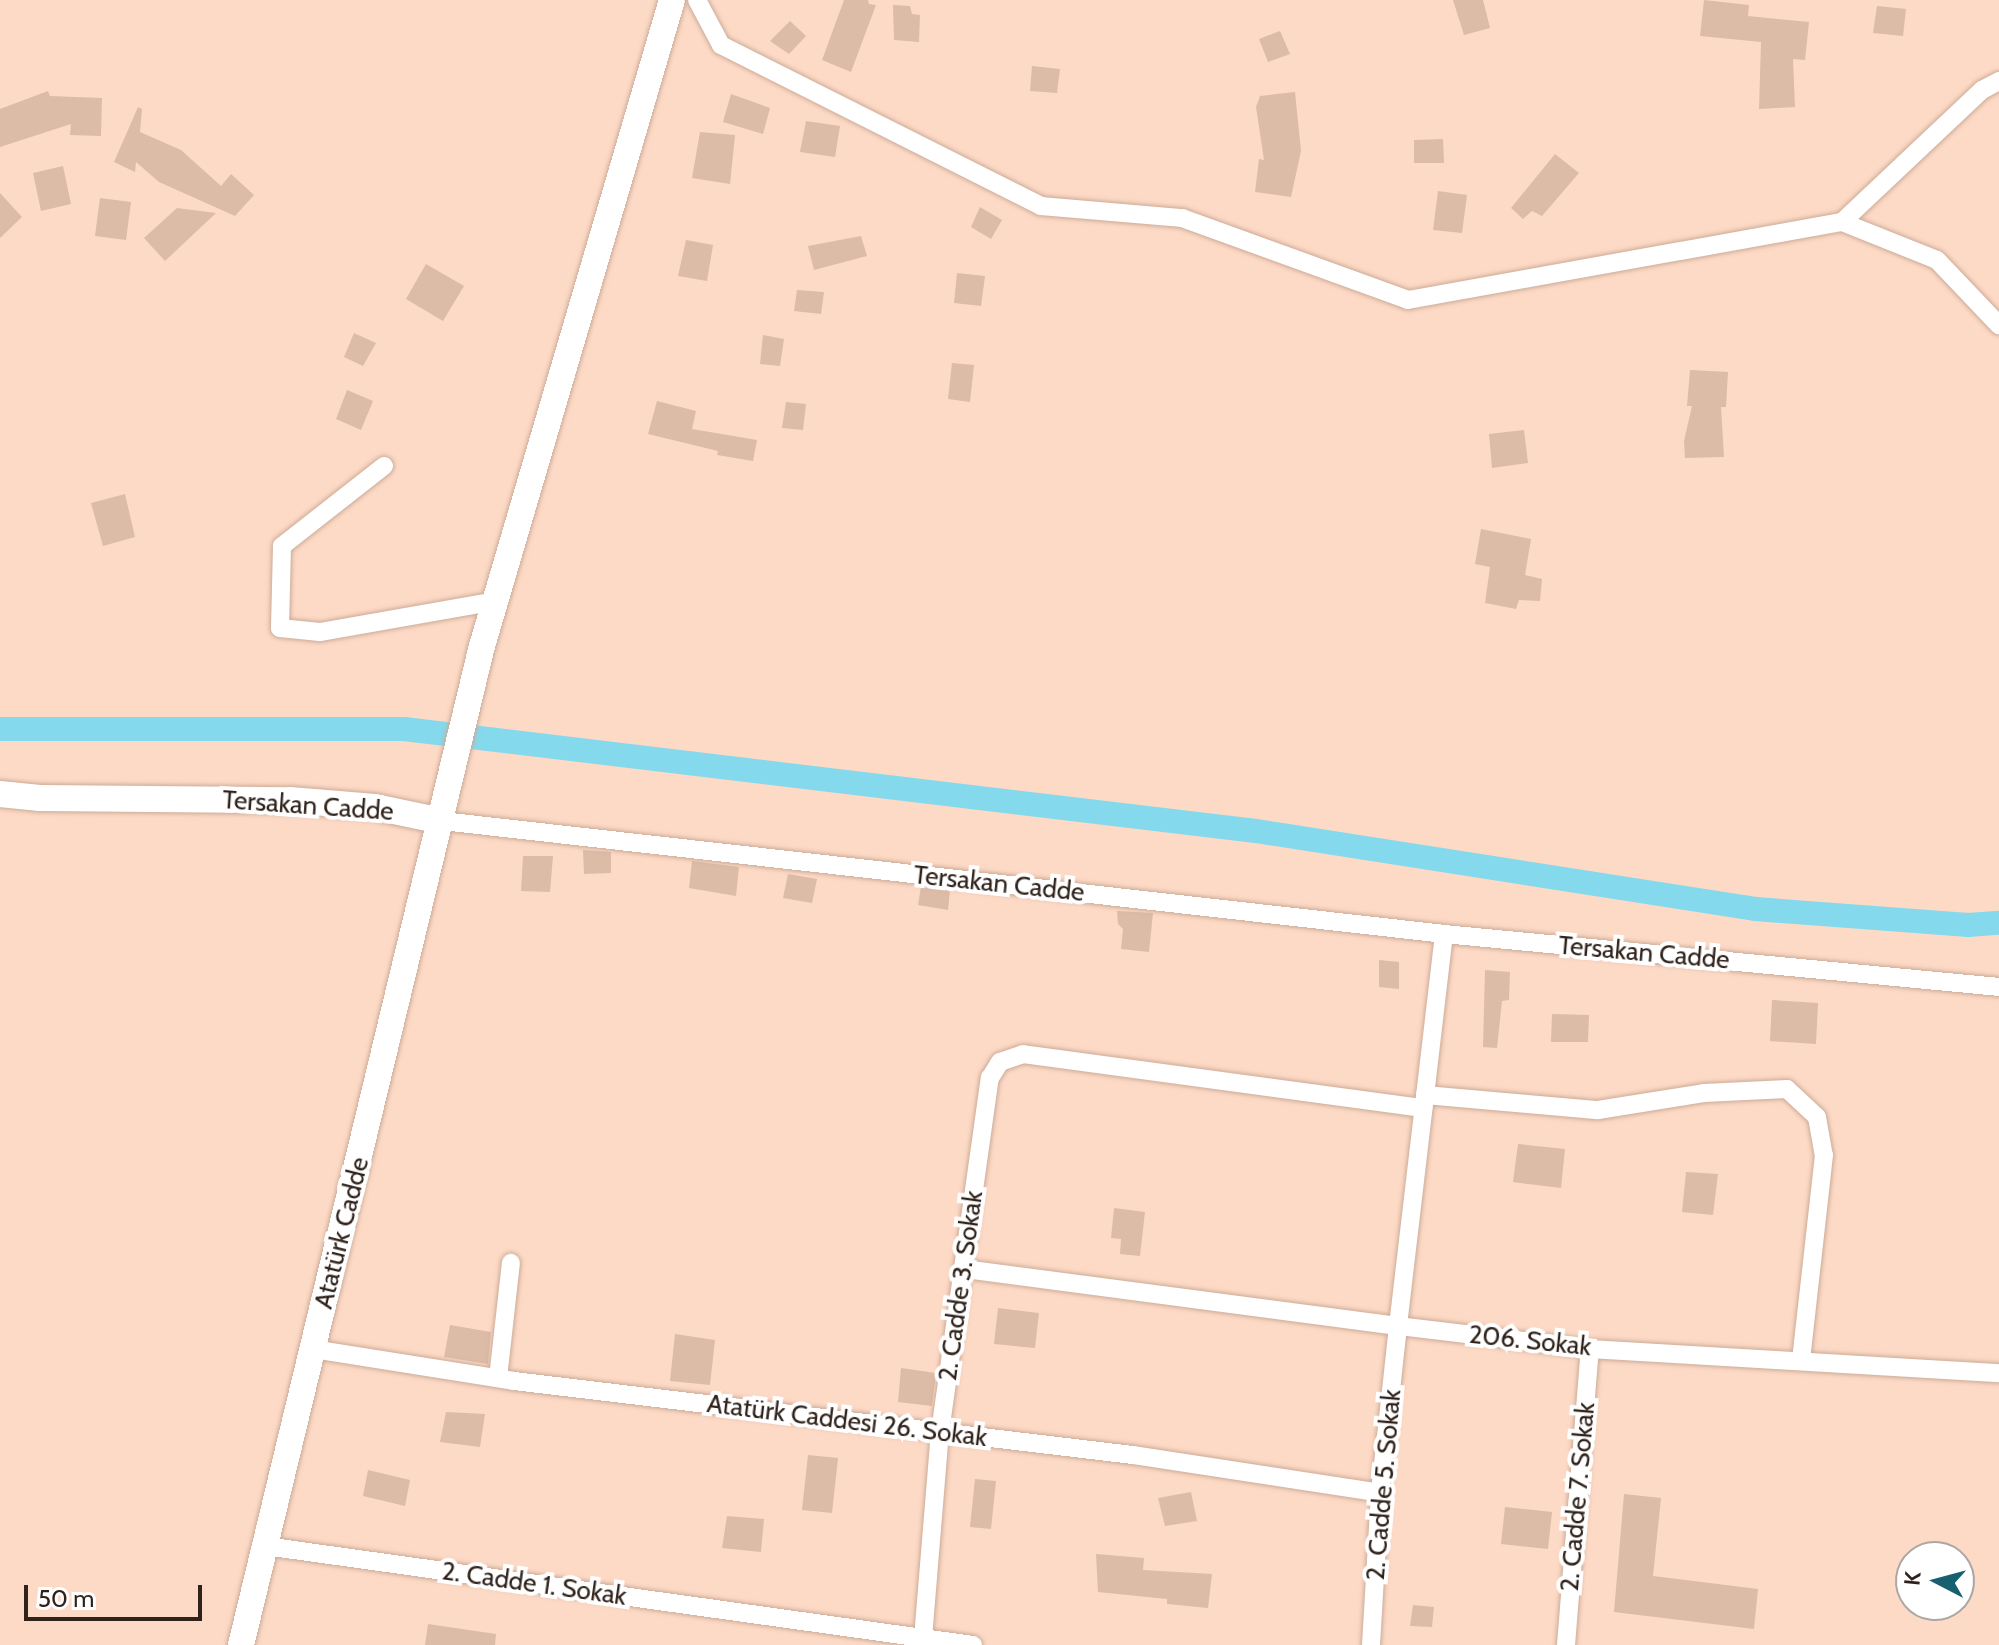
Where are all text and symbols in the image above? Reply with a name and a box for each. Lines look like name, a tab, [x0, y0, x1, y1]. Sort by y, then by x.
street label: Tersakan Cadde	[221, 784, 395, 828]
street label: Tersakan Cadde	[912, 860, 1086, 908]
street label: Tersakan Cadde	[1557, 930, 1731, 976]
street label: Atatürk Cadde	[308, 1154, 376, 1312]
street label: 2. Cadde 3. Sokak	[932, 1189, 990, 1383]
street label: 206. Sokak	[1467, 1319, 1593, 1363]
street label: Atatürk Caddesi 26. Sokak	[705, 1388, 989, 1454]
street label: 2. Cadde 5. Sokak	[1360, 1388, 1408, 1582]
street label: 2. Cadde 7. Sokak	[1554, 1401, 1602, 1593]
north arrow	[1895, 1541, 1975, 1621]
street label: 2. Cadde 1. Sokak	[440, 1556, 628, 1612]
scale bar	[28, 1569, 206, 1619]
text: K	[1898, 1570, 1927, 1587]
text: 50 m	[38, 1584, 94, 1613]

